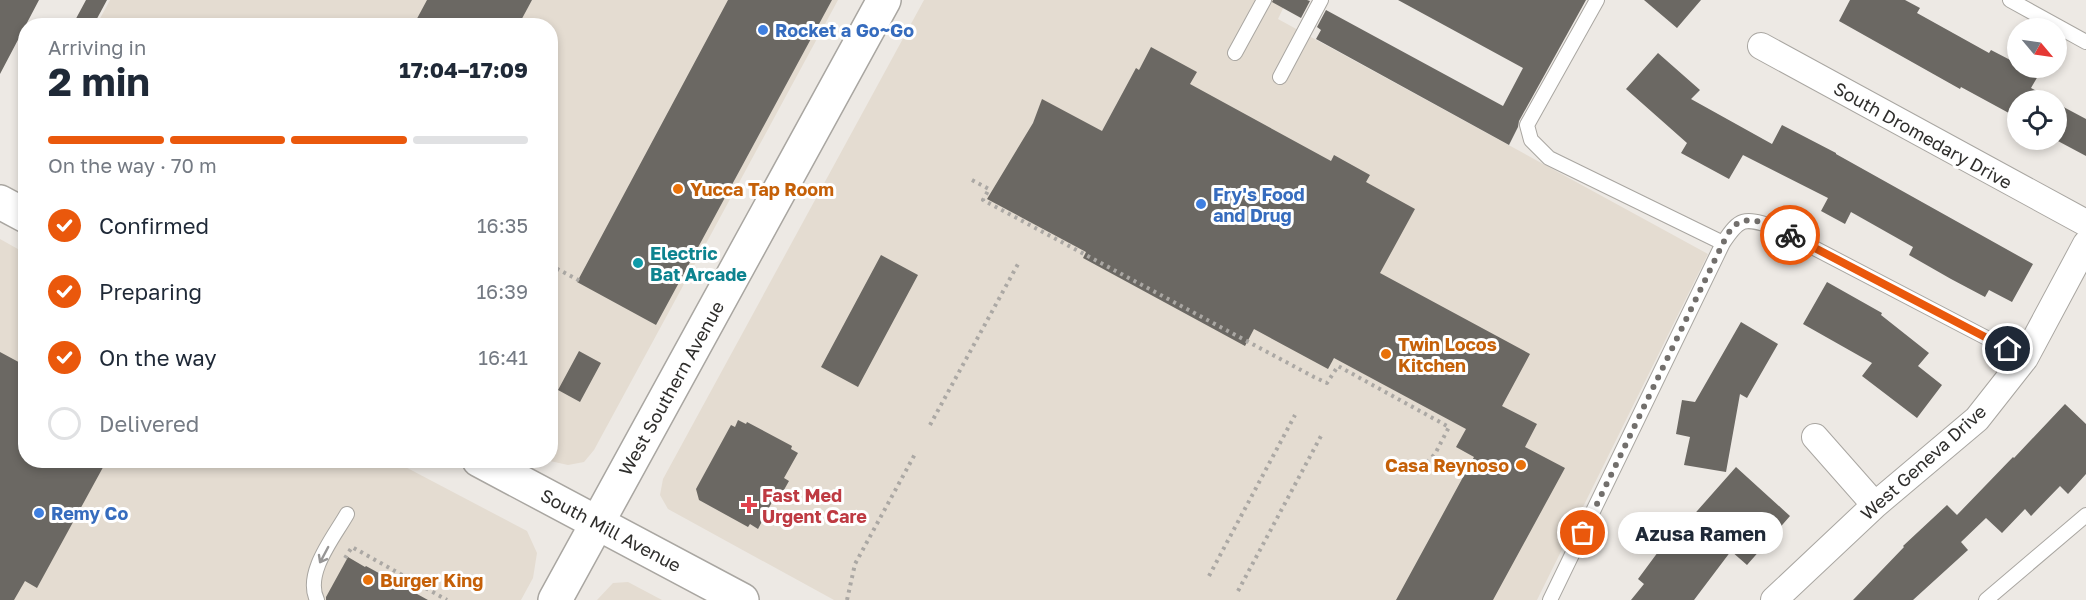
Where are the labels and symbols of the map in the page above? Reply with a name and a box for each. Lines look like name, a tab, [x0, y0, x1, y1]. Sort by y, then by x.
north arrow	[2007, 18, 2067, 78]
place label: Rocket a Go~Go	[775, 19, 914, 41]
marker: Rocket a Go~Go	[756, 23, 770, 37]
street label: South Dromedary Drive	[1830, 77, 2016, 193]
place label: Yucca Tap Room	[690, 178, 834, 200]
marker: Yucca Tap Room	[671, 182, 685, 196]
place label: Fry's Food and Drug	[1213, 183, 1305, 226]
marker: Fry's Food and Drug	[1194, 197, 1208, 211]
courier	[1760, 205, 1820, 265]
place label: Electric Bat Arcade	[650, 242, 747, 285]
marker: Electric Bat Arcade	[631, 256, 645, 270]
street label: West Southern Avenue	[614, 297, 728, 479]
pin	[1982, 323, 2033, 374]
place label: Twin Locos Kitchen	[1398, 333, 1497, 376]
marker: Twin Locos Kitchen	[1379, 347, 1393, 361]
street label: West Geneva Drive	[1856, 400, 1990, 524]
place label: Casa Reynoso	[1385, 454, 1509, 476]
marker: Casa Reynoso	[1514, 458, 1528, 472]
street label: South Mill Avenue	[537, 484, 685, 576]
place label: Fast Med Urgent Care	[762, 484, 867, 527]
marker: Fast Med Urgent Care	[740, 496, 758, 514]
place label: Remy Co	[51, 502, 128, 524]
marker: Remy Co	[32, 506, 46, 520]
pin	[1557, 507, 1608, 558]
callout: Azusa Ramen	[1619, 512, 1784, 554]
one-way arrow	[318, 546, 330, 563]
place label: Burger King	[380, 569, 483, 591]
marker: Burger King	[361, 573, 375, 587]

